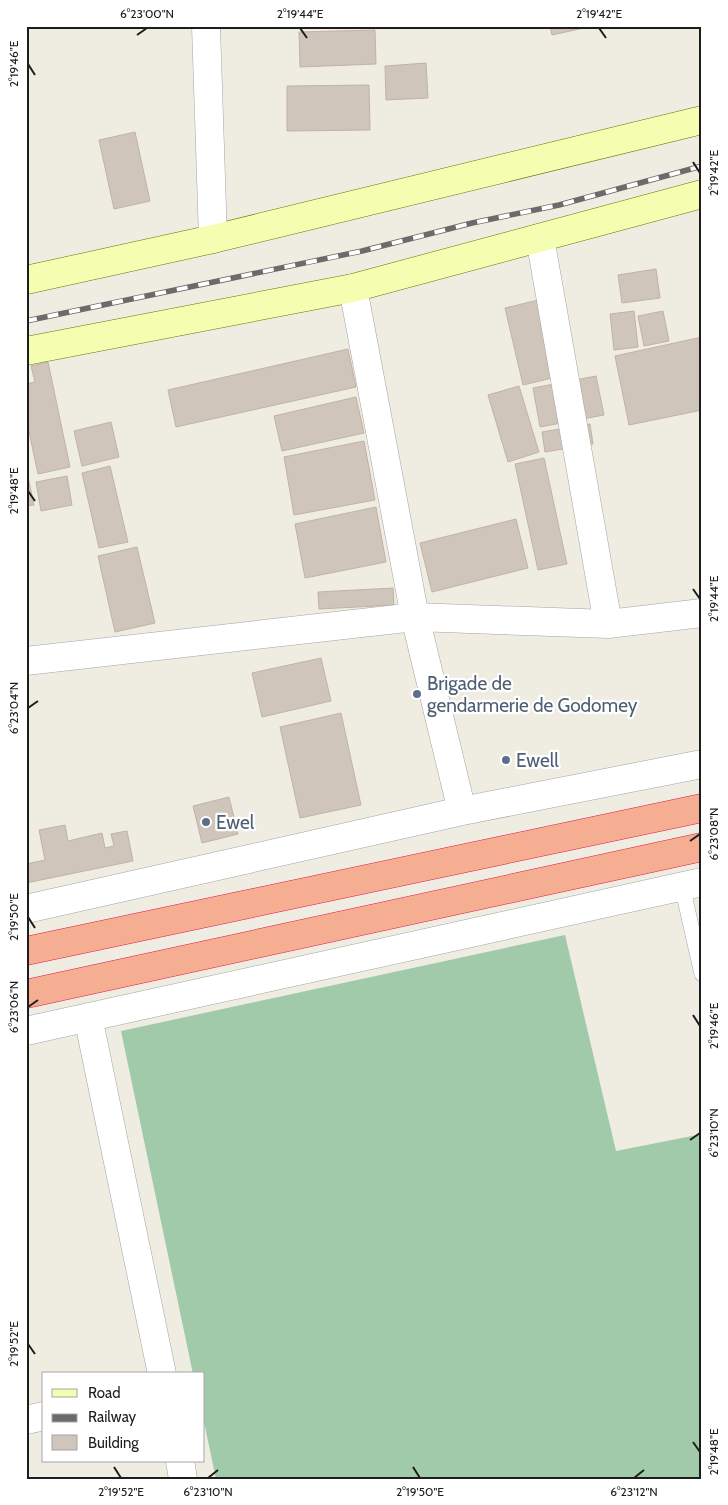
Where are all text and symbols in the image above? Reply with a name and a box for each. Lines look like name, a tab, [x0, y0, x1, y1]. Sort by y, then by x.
text: 6°23'00"N	[120, 6, 174, 21]
text: 2°19'44"E	[277, 6, 324, 21]
text: 2°19'42"E	[576, 6, 622, 21]
text: 2°19'46"E	[6, 40, 21, 87]
text: 2°19'42"E	[706, 150, 721, 196]
text: 2°19'48"E	[6, 467, 21, 515]
text: 2°19'44"E	[706, 575, 721, 622]
place label: Brigade de gendarmerie de Godomey	[427, 672, 638, 717]
text: 6°23'04"N	[6, 682, 21, 734]
marker: Brigade de gendarmerie de Godomey	[411, 688, 423, 700]
place label: Ewell	[516, 749, 559, 772]
marker: Ewell	[500, 754, 512, 766]
text: 6°23'08"N	[706, 808, 721, 860]
place label: Ewel	[216, 811, 255, 834]
marker: Ewel	[200, 816, 212, 828]
text: 2°19'50"E	[6, 893, 21, 941]
text: 6°23'06"N	[6, 981, 21, 1033]
text: 2°19'46"E	[706, 1002, 721, 1049]
text: 6°23'10"N	[706, 1108, 721, 1158]
text: 2°19'52"E	[6, 1321, 21, 1367]
legend	[42, 1372, 205, 1462]
text: Road	[88, 1384, 121, 1402]
text: Railway	[88, 1408, 137, 1426]
text: 2°19'48"E	[706, 1428, 721, 1476]
text: Building	[88, 1434, 139, 1452]
text: 2°19'52"E	[98, 1484, 144, 1499]
text: 6°23'10"N	[183, 1484, 233, 1499]
text: 2°19'50"E	[396, 1484, 444, 1499]
text: 6°23'12"N	[610, 1484, 658, 1499]

